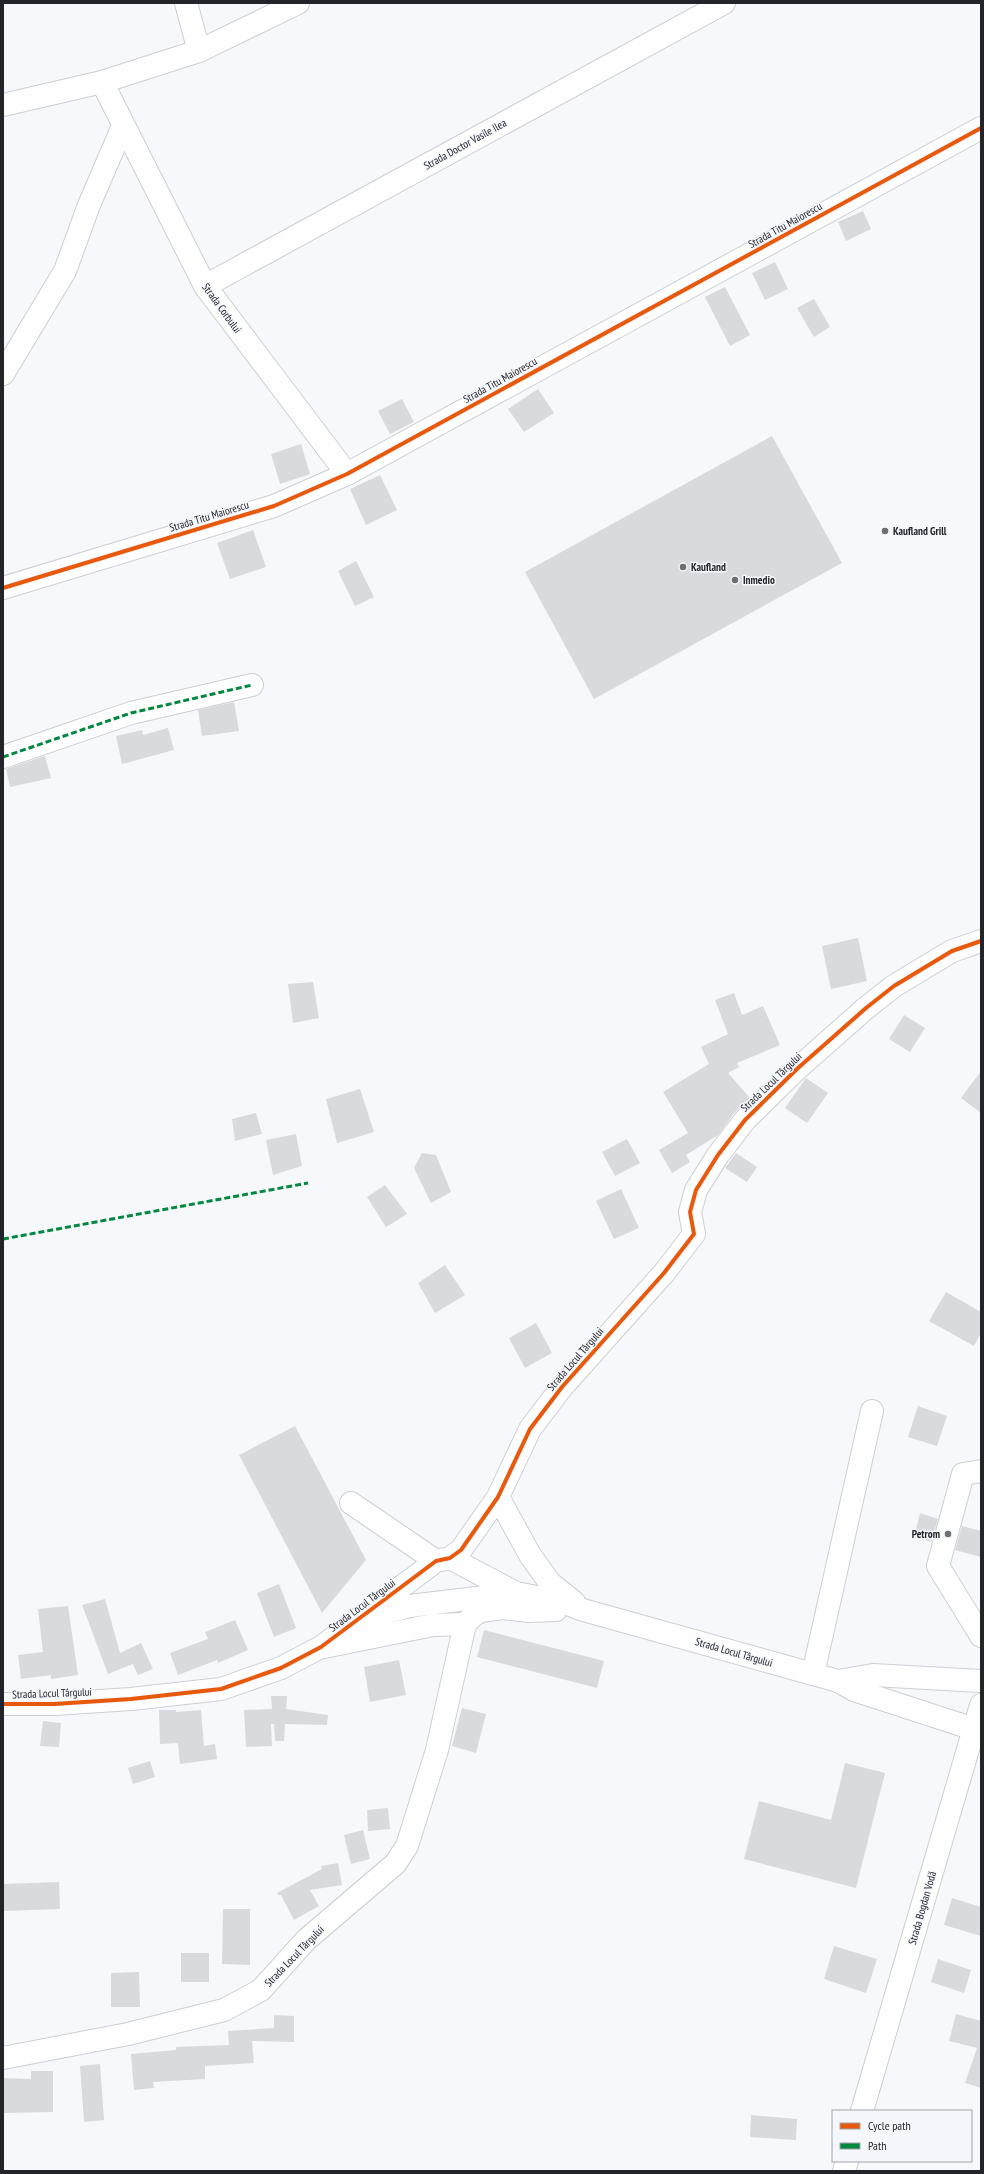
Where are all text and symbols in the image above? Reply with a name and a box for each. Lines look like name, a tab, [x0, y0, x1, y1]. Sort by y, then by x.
street label: Strada Doctor Vasile Ilea	[421, 115, 509, 173]
street label: Strada Titu Maiorescu	[746, 199, 825, 251]
street label: Strada Corbului	[199, 280, 245, 336]
street label: Strada Titu Maiorescu	[461, 354, 540, 406]
street label: Strada Titu Maiorescu	[168, 497, 251, 535]
place label: Kaufland Grill	[893, 524, 947, 538]
marker: Kaufland Grill	[880, 526, 890, 536]
place label: Kaufland	[691, 560, 726, 574]
marker: Kaufland	[678, 562, 688, 572]
place label: Inmedio	[743, 573, 775, 587]
marker: Inmedio	[730, 575, 740, 585]
street label: Strada Locul Târgului	[737, 1049, 805, 1115]
street label: Strada Locul Târgului	[544, 1324, 606, 1394]
place label: Petrom	[912, 1527, 940, 1541]
marker: Petrom	[943, 1529, 953, 1539]
street label: Strada Locul Târgului	[326, 1575, 398, 1635]
street label: Strada Locul Târgului	[694, 1634, 774, 1670]
street label: Strada Locul Târgului	[12, 1685, 92, 1701]
street label: Strada Bogdan Vodă	[905, 1870, 939, 1946]
street label: Strada Locul Târgului	[261, 1922, 327, 1990]
legend	[832, 2110, 972, 2162]
text: Cycle path	[868, 2118, 911, 2133]
text: Path	[868, 2138, 886, 2153]

